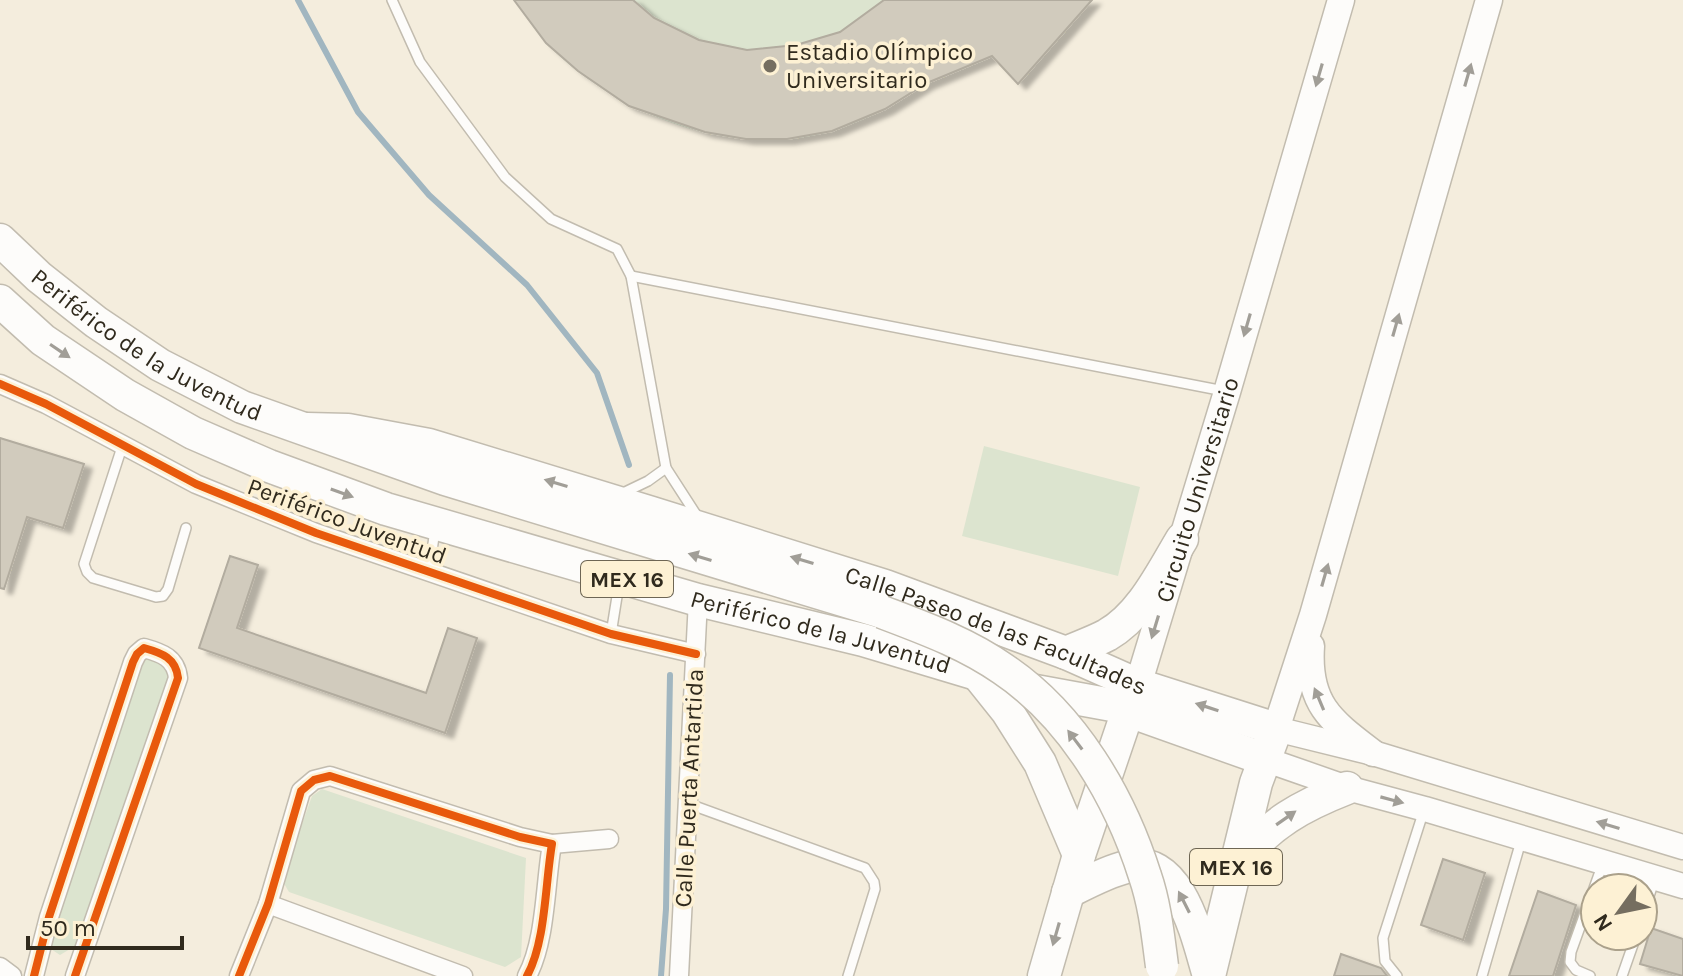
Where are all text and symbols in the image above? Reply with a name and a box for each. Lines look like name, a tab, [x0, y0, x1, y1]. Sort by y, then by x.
place label: Estadio Olímpico Universitario	[786, 38, 973, 94]
marker: Estadio Olímpico Universitario	[761, 57, 779, 75]
one-way arrow	[1462, 62, 1475, 86]
one-way arrow	[1312, 63, 1325, 87]
street label: Periférico de la Juventud	[26, 262, 266, 427]
one-way arrow	[1390, 312, 1403, 336]
one-way arrow	[1240, 313, 1253, 337]
one-way arrow	[49, 343, 70, 358]
street label: Circuito Universitario	[1150, 374, 1245, 606]
street label: Periférico Juventud	[244, 472, 450, 570]
one-way arrow	[544, 477, 568, 489]
one-way arrow	[330, 487, 354, 500]
one-way arrow	[688, 550, 712, 562]
one-way arrow	[790, 553, 814, 566]
street label: Calle Paseo de las Facultades	[842, 560, 1150, 701]
road number: MEX 16	[581, 561, 673, 597]
one-way arrow	[1319, 562, 1332, 586]
street label: Periférico de la Juventud	[687, 585, 954, 680]
one-way arrow	[1148, 615, 1161, 639]
street label: Calle Puerta Antartida	[669, 668, 709, 908]
one-way arrow	[1312, 687, 1325, 711]
one-way arrow	[1194, 700, 1218, 713]
one-way arrow	[1068, 729, 1084, 750]
one-way arrow	[1380, 794, 1404, 807]
one-way arrow	[1275, 811, 1296, 826]
one-way arrow	[1596, 818, 1620, 831]
road number: MEX 16	[1190, 849, 1282, 885]
north arrow	[1579, 872, 1659, 952]
one-way arrow	[1177, 891, 1190, 914]
scale bar	[28, 900, 182, 950]
text: N	[1588, 909, 1618, 936]
text: 50 m	[40, 914, 96, 942]
one-way arrow	[1049, 922, 1062, 946]

